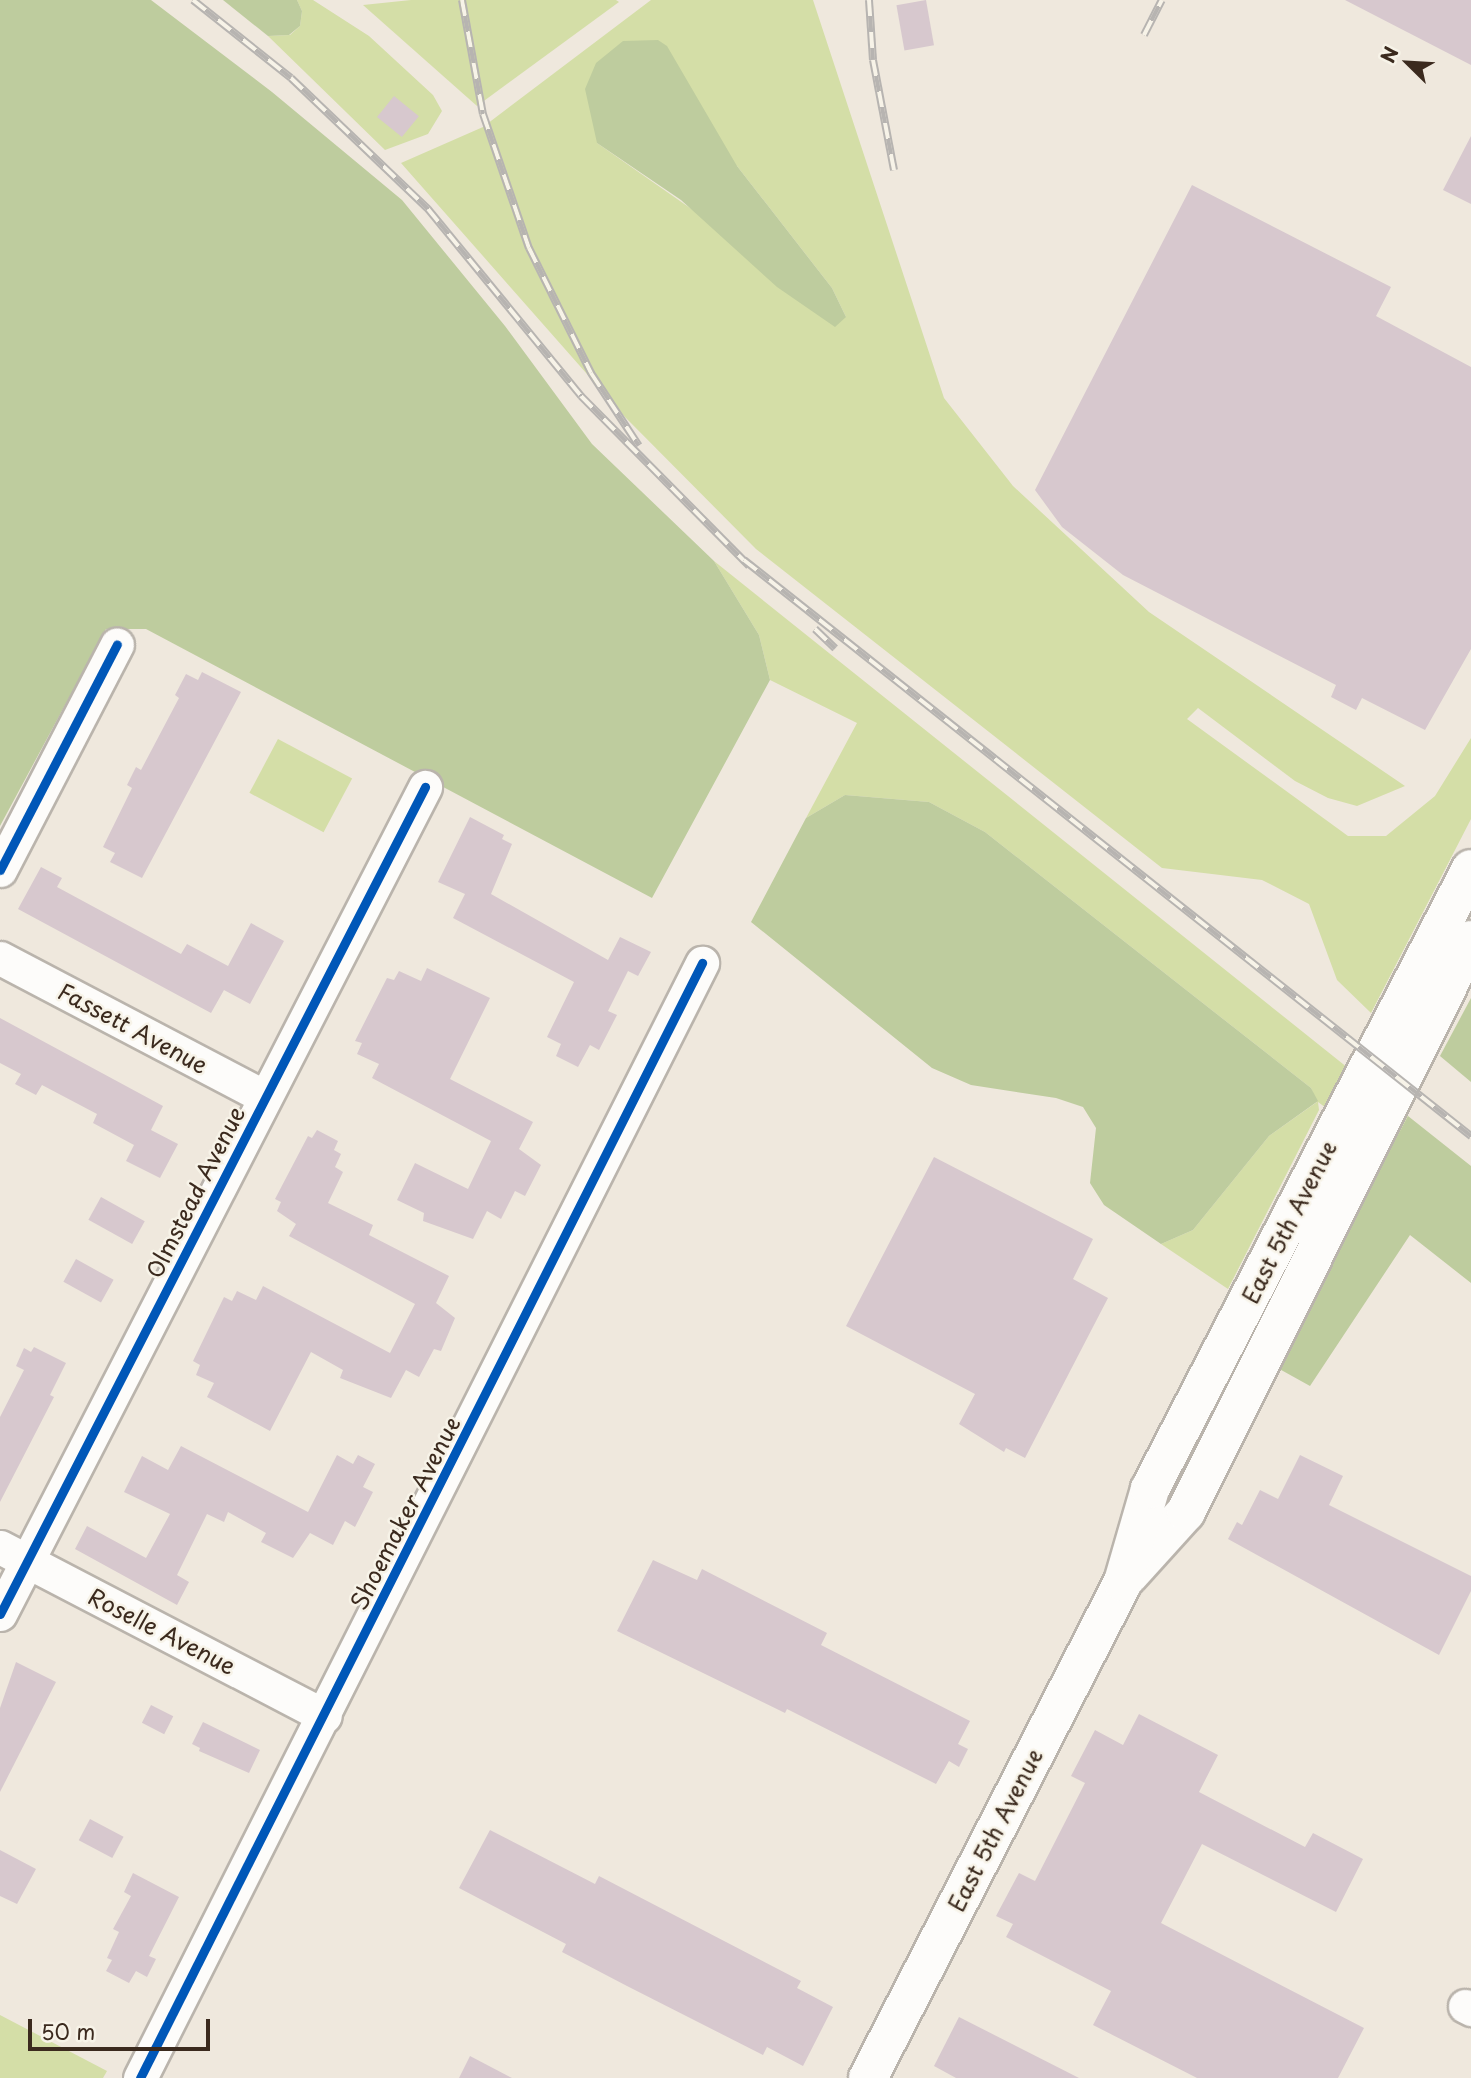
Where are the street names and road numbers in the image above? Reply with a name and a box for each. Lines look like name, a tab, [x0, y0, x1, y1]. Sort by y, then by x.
street label: Fassett Avenue	[54, 977, 212, 1079]
street label: Olmstead Avenue	[140, 1101, 250, 1283]
street label: East 5th Avenue	[1236, 1136, 1342, 1308]
street label: Shoemaker Avenue	[344, 1412, 466, 1614]
street label: Roselle Avenue	[84, 1582, 240, 1680]
street label: East 5th Avenue	[942, 1744, 1048, 1916]

